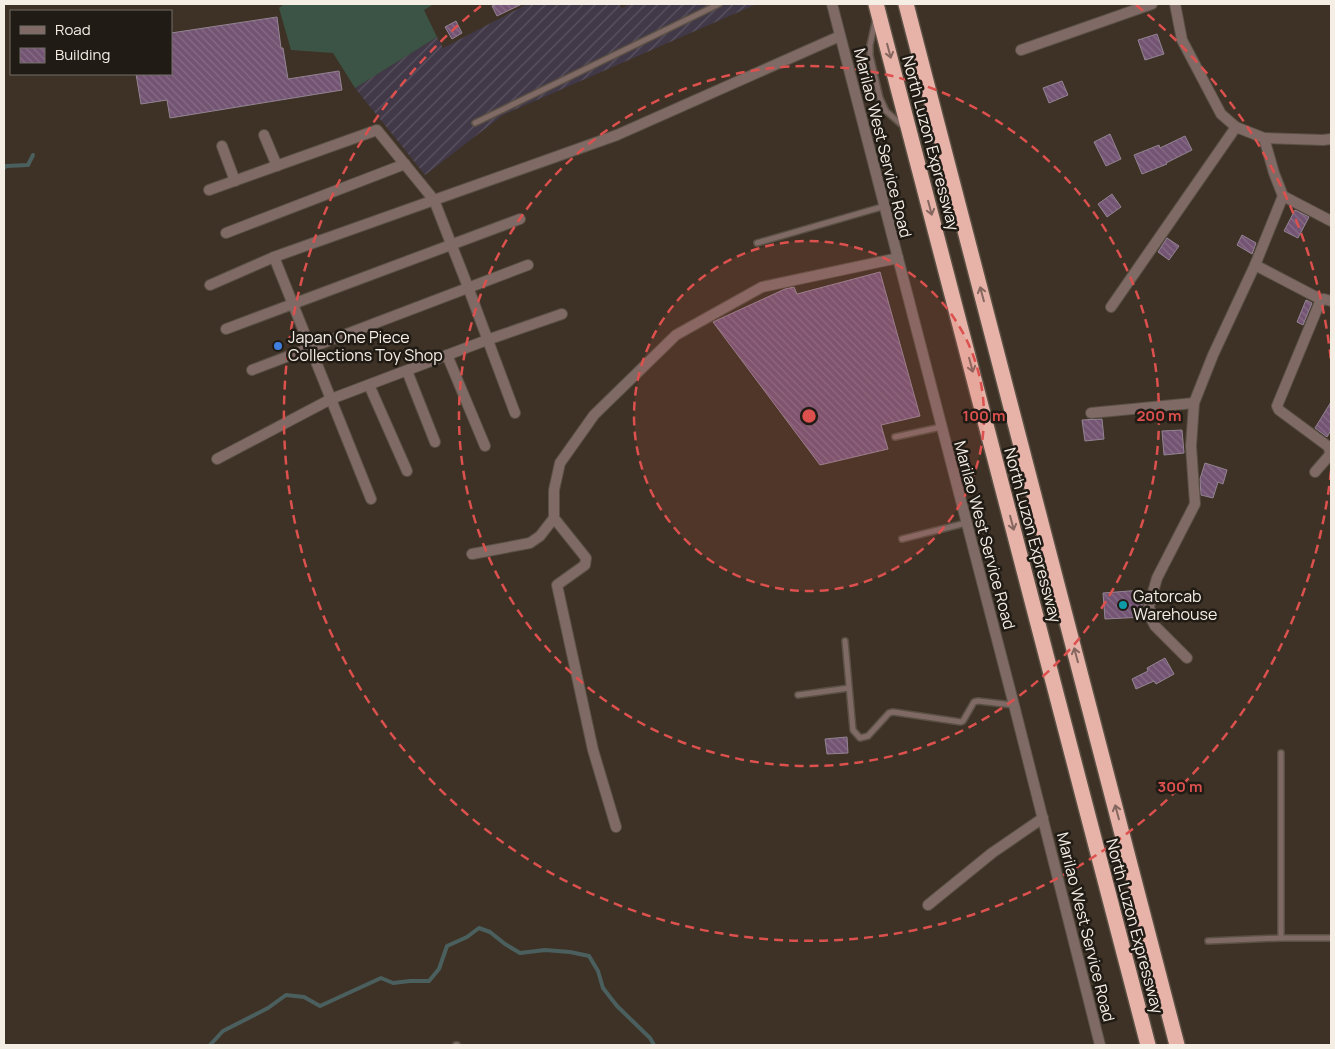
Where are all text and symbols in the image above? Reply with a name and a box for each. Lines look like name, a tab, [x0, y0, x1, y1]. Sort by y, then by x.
legend	[10, 10, 172, 75]
text: Road	[55, 19, 91, 40]
one-way arrow	[885, 42, 894, 58]
text: Building	[55, 44, 110, 65]
street label: Marilao West Service Road	[849, 46, 917, 240]
street label: North Luzon Expressway	[897, 53, 965, 233]
one-way arrow	[926, 200, 935, 216]
one-way arrow	[977, 287, 986, 303]
place label: Japan One Piece Collections Toy Shop	[288, 326, 443, 366]
marker: Japan One Piece Collections Toy Shop	[272, 340, 284, 352]
one-way arrow	[967, 357, 976, 373]
text: 100 m	[963, 405, 1005, 426]
text: 200 m	[1136, 405, 1182, 426]
centre of rings	[800, 407, 818, 425]
street label: Marilao West Service Road	[949, 438, 1021, 632]
street label: North Luzon Expressway	[999, 445, 1067, 625]
one-way arrow	[1008, 514, 1017, 530]
place label: Gatorcab Warehouse	[1133, 585, 1217, 625]
marker: Gatorcab Warehouse	[1117, 599, 1129, 611]
one-way arrow	[1070, 647, 1080, 663]
text: 300 m	[1158, 776, 1202, 797]
one-way arrow	[1111, 804, 1121, 820]
street label: Marilao West Service Road	[1052, 830, 1120, 1024]
street label: North Luzon Expressway	[1101, 836, 1169, 1016]

